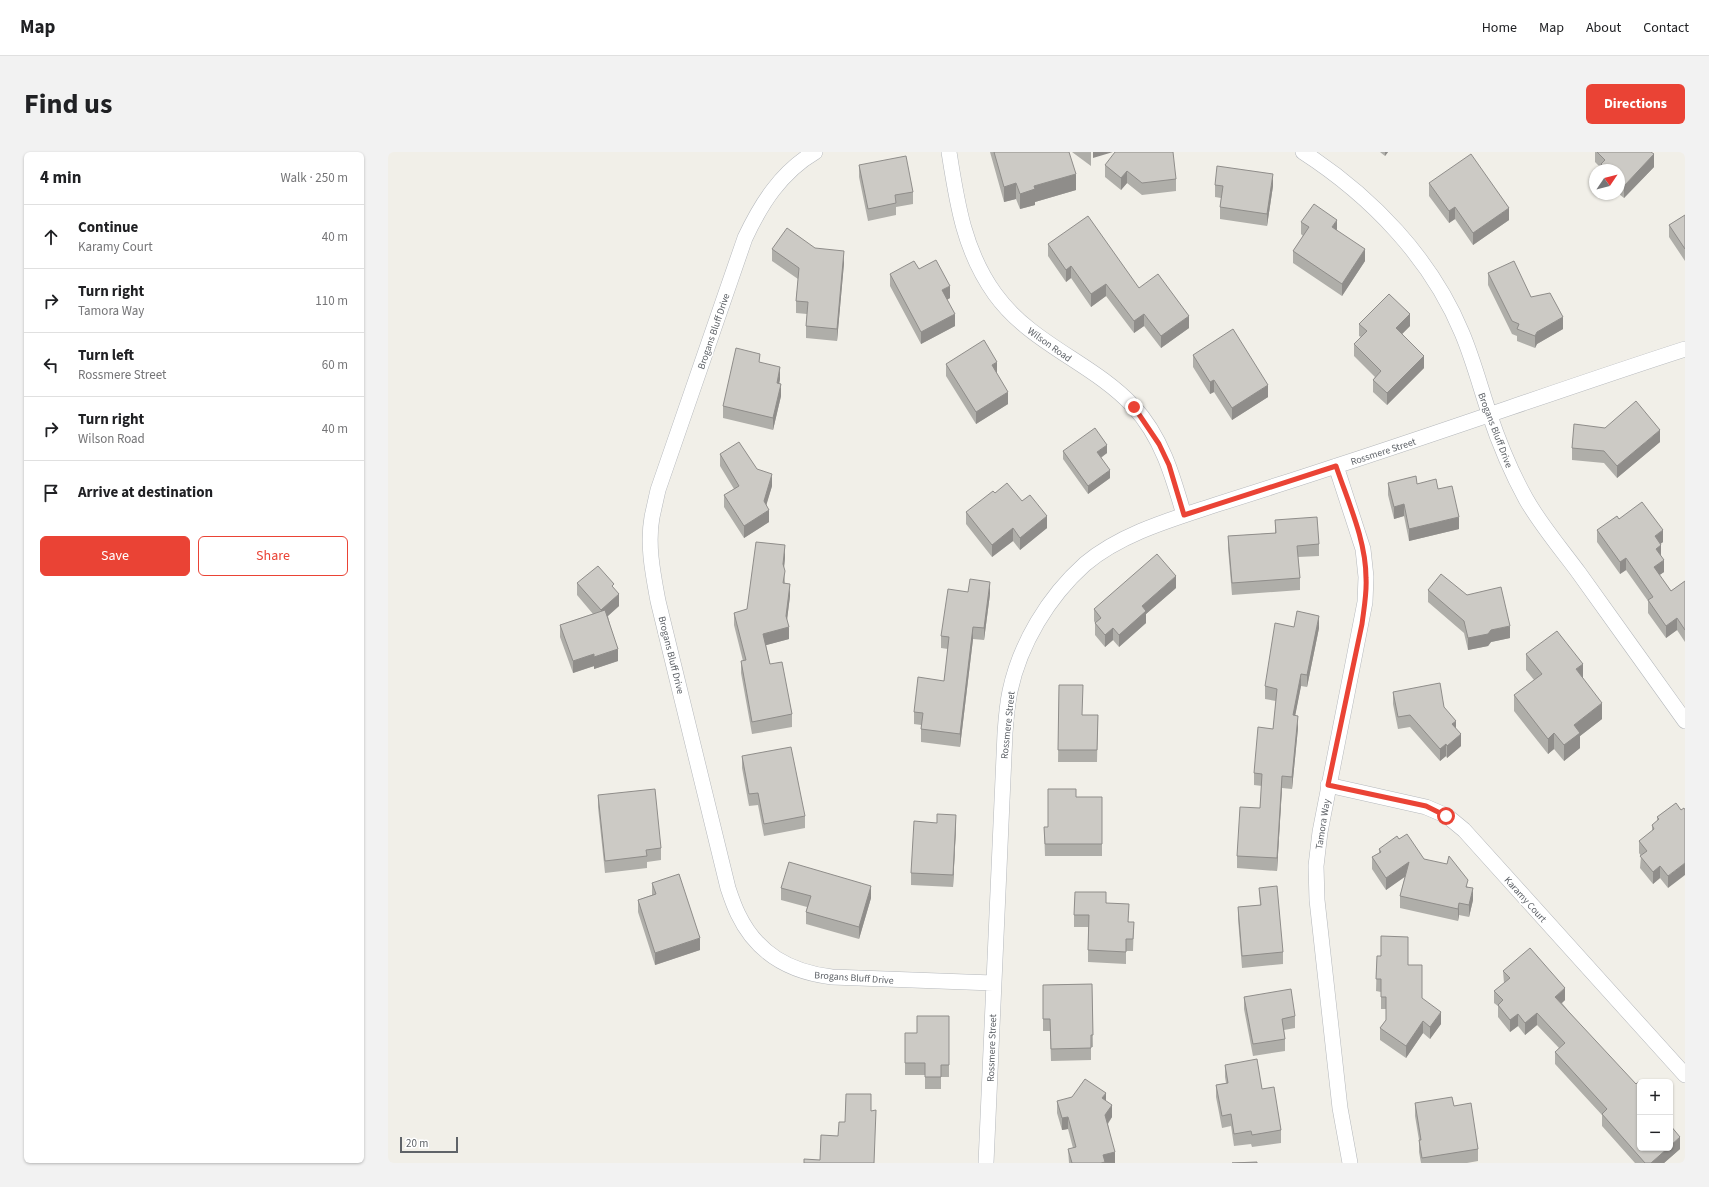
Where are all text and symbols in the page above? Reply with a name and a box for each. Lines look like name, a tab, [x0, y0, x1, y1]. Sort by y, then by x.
text: Map	[20, 14, 55, 41]
text: Home	[1482, 18, 1517, 38]
text: Map	[1539, 18, 1564, 38]
text: About	[1586, 18, 1621, 38]
text: Contact	[1643, 18, 1689, 38]
text: Find us	[24, 84, 112, 124]
button: Directions	[1586, 84, 1685, 124]
north arrow	[1589, 164, 1625, 200]
text: 4 min	[40, 166, 81, 190]
text: Walk · 250 m	[280, 169, 348, 187]
text: Continue	[78, 217, 138, 238]
icon: ahead	[40, 226, 62, 248]
text: 40 m	[322, 228, 348, 246]
text: Karamy Court	[78, 238, 153, 256]
text: Turn right	[78, 281, 144, 302]
icon: right	[40, 290, 62, 312]
street label: Brogans Bluff Drive	[694, 291, 734, 371]
text: 110 m	[315, 292, 348, 310]
text: Tamora Way	[78, 302, 144, 320]
street label: Wilson Road	[1024, 324, 1074, 366]
text: Turn left	[78, 345, 134, 366]
icon: left	[40, 354, 62, 376]
text: 60 m	[322, 356, 348, 374]
text: Rossmere Street	[78, 366, 166, 384]
street label: Brogans Bluff Drive	[1474, 391, 1516, 470]
route end	[1125, 398, 1143, 416]
text: Turn right	[78, 409, 144, 430]
icon: right	[40, 418, 62, 440]
text: 40 m	[322, 420, 348, 438]
text: Wilson Road	[78, 430, 145, 448]
street label: Rossmere Street	[1349, 435, 1418, 469]
icon: arrive	[40, 482, 62, 504]
text: Arrive at destination	[78, 482, 213, 503]
button: Save	[40, 536, 190, 576]
button: Share	[198, 536, 348, 576]
street label: Brogans Bluff Drive	[655, 615, 687, 696]
street label: Rossmere Street	[997, 690, 1019, 760]
street label: Tamora Way	[1312, 798, 1334, 850]
route start	[1437, 807, 1455, 825]
street label: Karamy Court	[1501, 874, 1550, 926]
street label: Brogans Bluff Drive	[814, 968, 894, 988]
street label: Rossmere Street	[984, 1013, 1000, 1082]
map controls	[1637, 1079, 1673, 1151]
button: +	[1637, 1079, 1673, 1115]
button: −	[1637, 1115, 1673, 1151]
scale bar	[400, 1135, 458, 1154]
text: 20 m	[406, 1136, 428, 1151]

